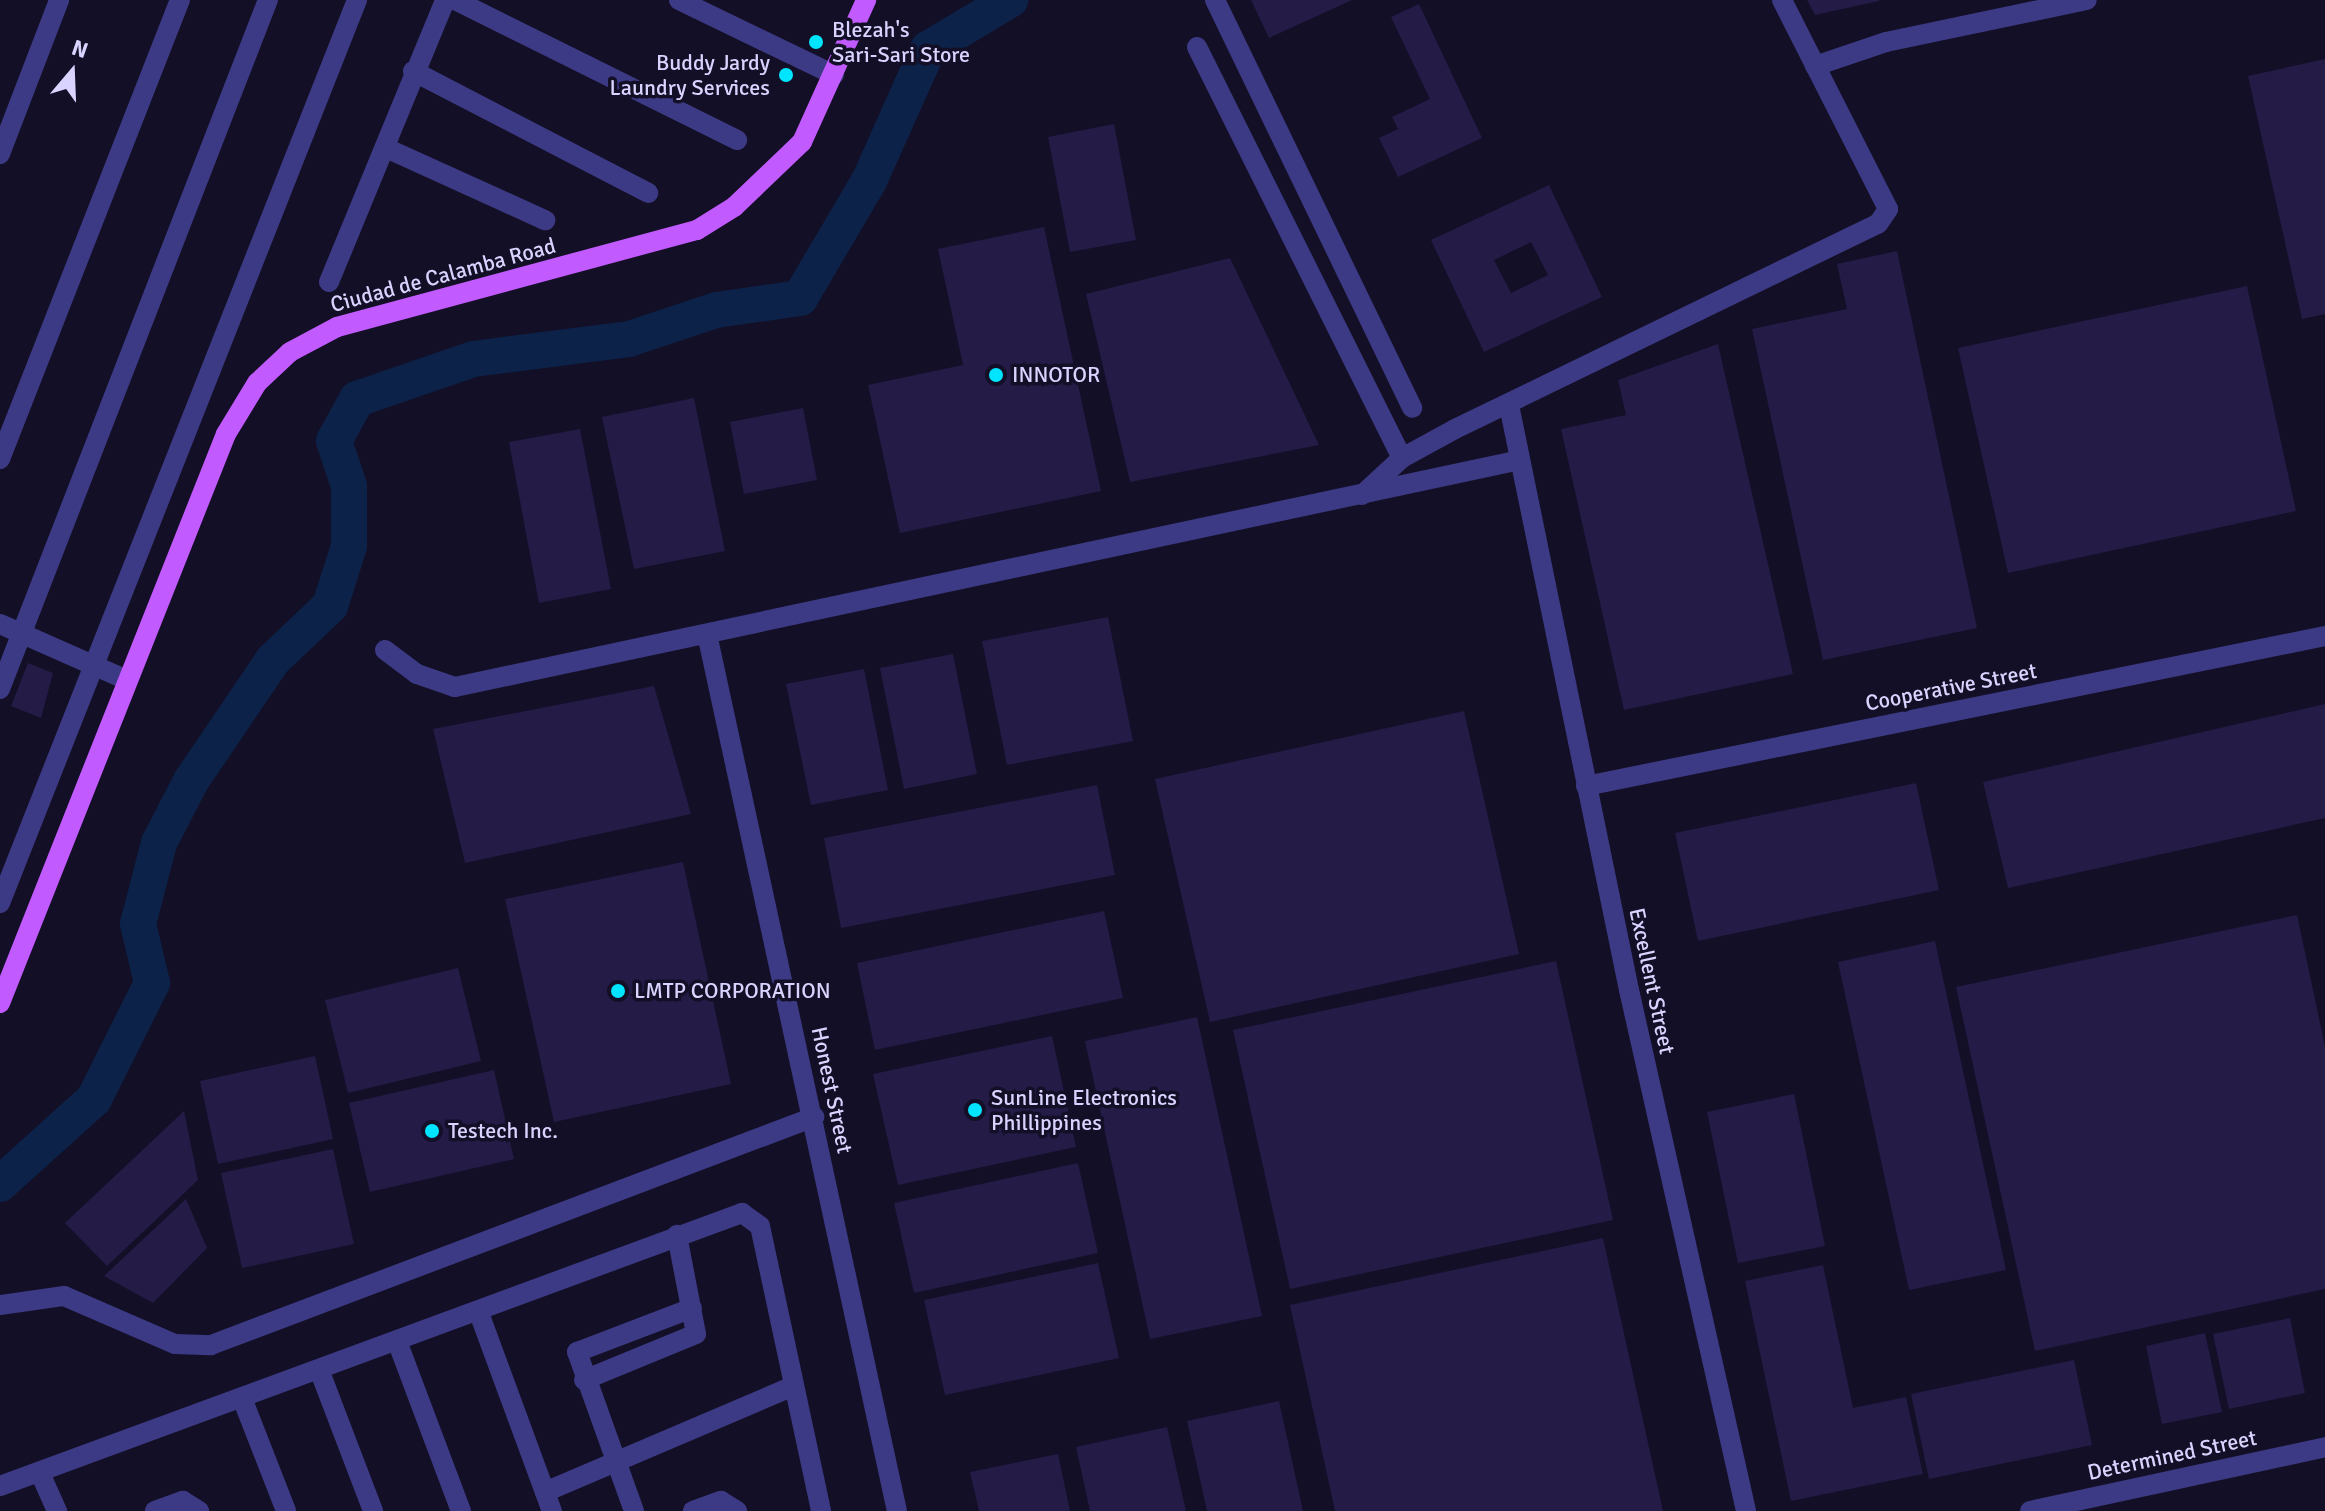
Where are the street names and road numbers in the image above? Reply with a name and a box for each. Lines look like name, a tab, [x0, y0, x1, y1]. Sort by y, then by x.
street label: Ciudad de Calamba Road	[327, 232, 559, 318]
street label: Cooperative Street	[1863, 657, 2039, 717]
street label: Excellent Street	[1624, 906, 1680, 1056]
street label: Honest Street	[806, 1024, 858, 1156]
street label: Determined Street	[2085, 1424, 2259, 1486]

